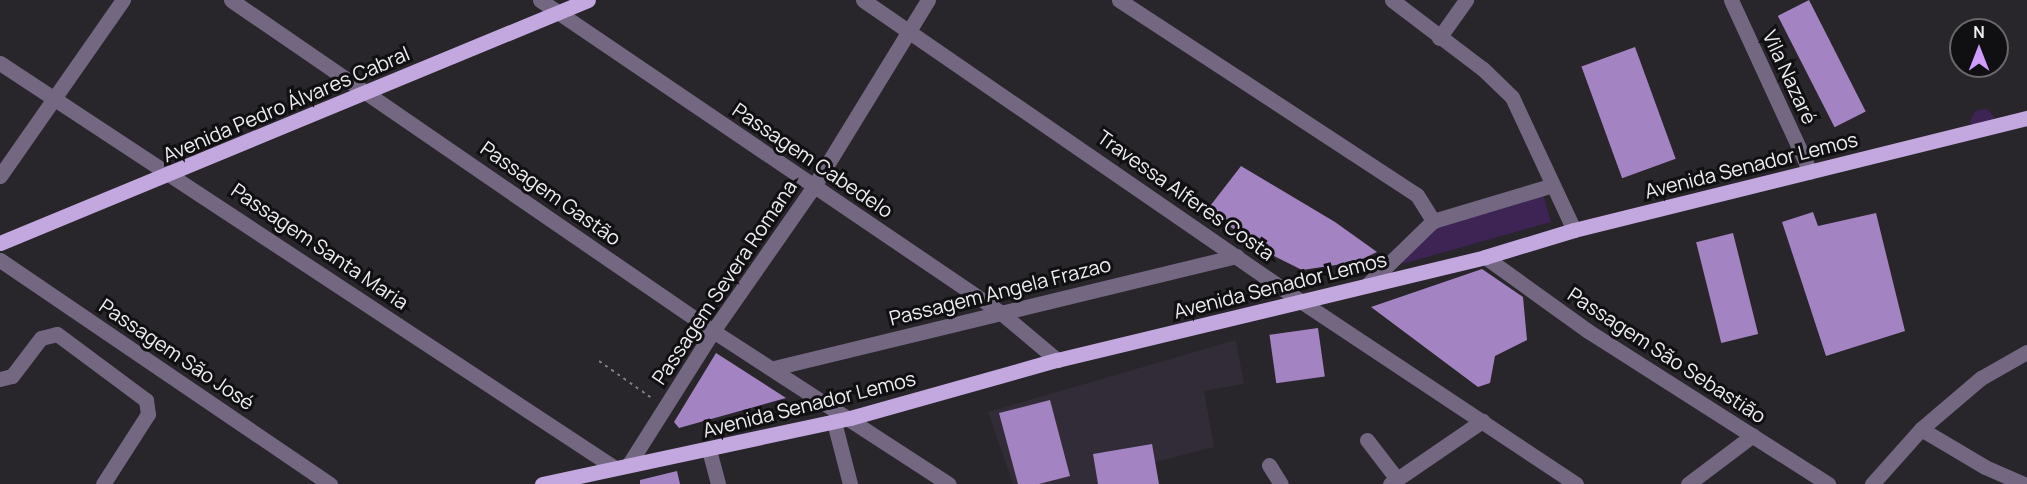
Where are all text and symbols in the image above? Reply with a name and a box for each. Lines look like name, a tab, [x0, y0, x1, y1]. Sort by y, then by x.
north arrow	[1949, 18, 2009, 78]
text: N	[1973, 21, 1985, 43]
street label: Vila Nazaré	[1758, 26, 1822, 128]
street label: Avenida Pedro Álvares Cabral	[159, 41, 413, 167]
street label: Passagem Cabedelo	[728, 97, 898, 223]
street label: Travessa Alferes Costa	[1093, 125, 1279, 265]
street label: Avenida Senador Lemos	[1642, 127, 1860, 203]
street label: Passagem Gastão	[476, 136, 626, 250]
street label: Passagem Severa Romana	[647, 175, 801, 389]
street label: Passagem Santa Maria	[227, 178, 413, 314]
street label: Avenida Senador Lemos	[1171, 247, 1389, 323]
street label: Passagem Angela Frazao	[887, 252, 1113, 330]
street label: Passagem São Sebastião	[1563, 282, 1771, 428]
street label: Passagem São José	[95, 293, 259, 415]
street label: Avenida Senador Lemos	[700, 366, 918, 442]

